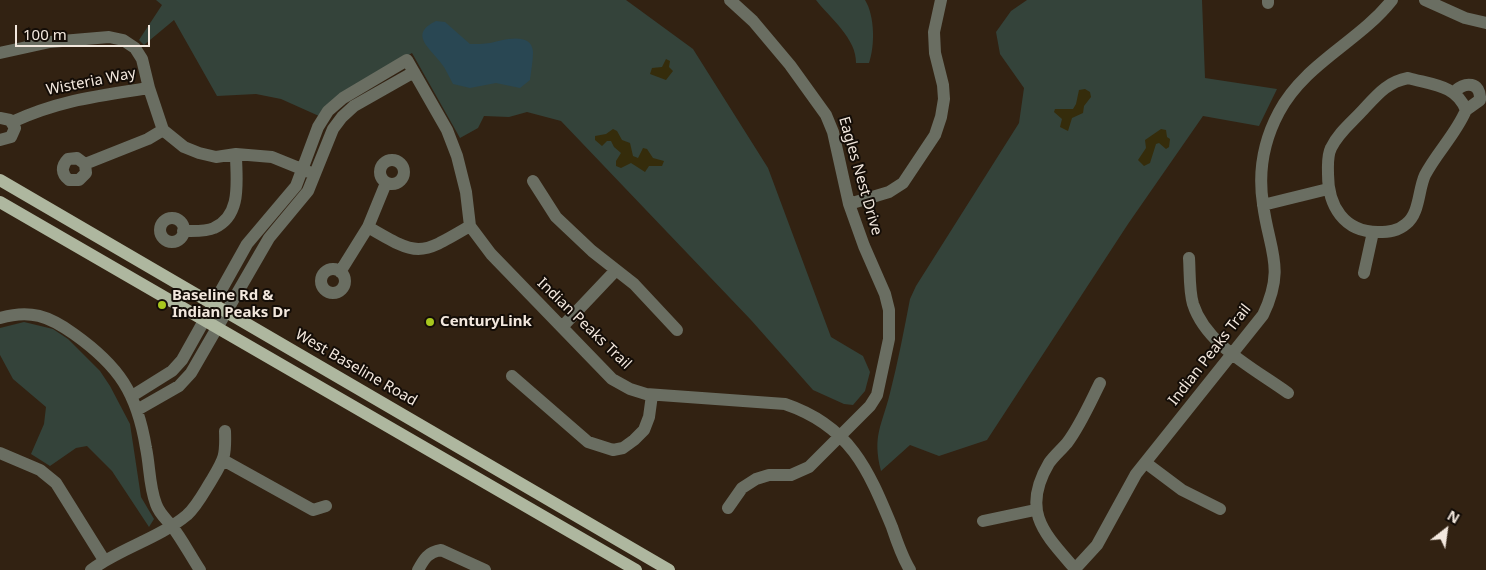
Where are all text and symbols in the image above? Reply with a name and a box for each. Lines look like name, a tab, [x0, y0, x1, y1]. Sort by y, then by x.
scale bar	[18, 15, 152, 47]
text: 100 m	[23, 24, 67, 44]
street label: Wisteria Way	[45, 64, 137, 100]
street label: Eagles Nest Drive	[834, 114, 886, 238]
street label: Indian Peaks Trail	[533, 275, 635, 373]
place label: Baseline Rd & Indian Peaks Dr	[172, 287, 290, 322]
marker: Baseline Rd & Indian Peaks Dr	[156, 299, 168, 311]
street label: Indian Peaks Trail	[1165, 301, 1255, 409]
place label: CenturyLink	[440, 313, 532, 331]
marker: CenturyLink	[424, 316, 436, 328]
street label: West Baseline Road	[292, 326, 420, 410]
north arrow	[1421, 505, 1471, 555]
text: N	[1444, 505, 1463, 528]

